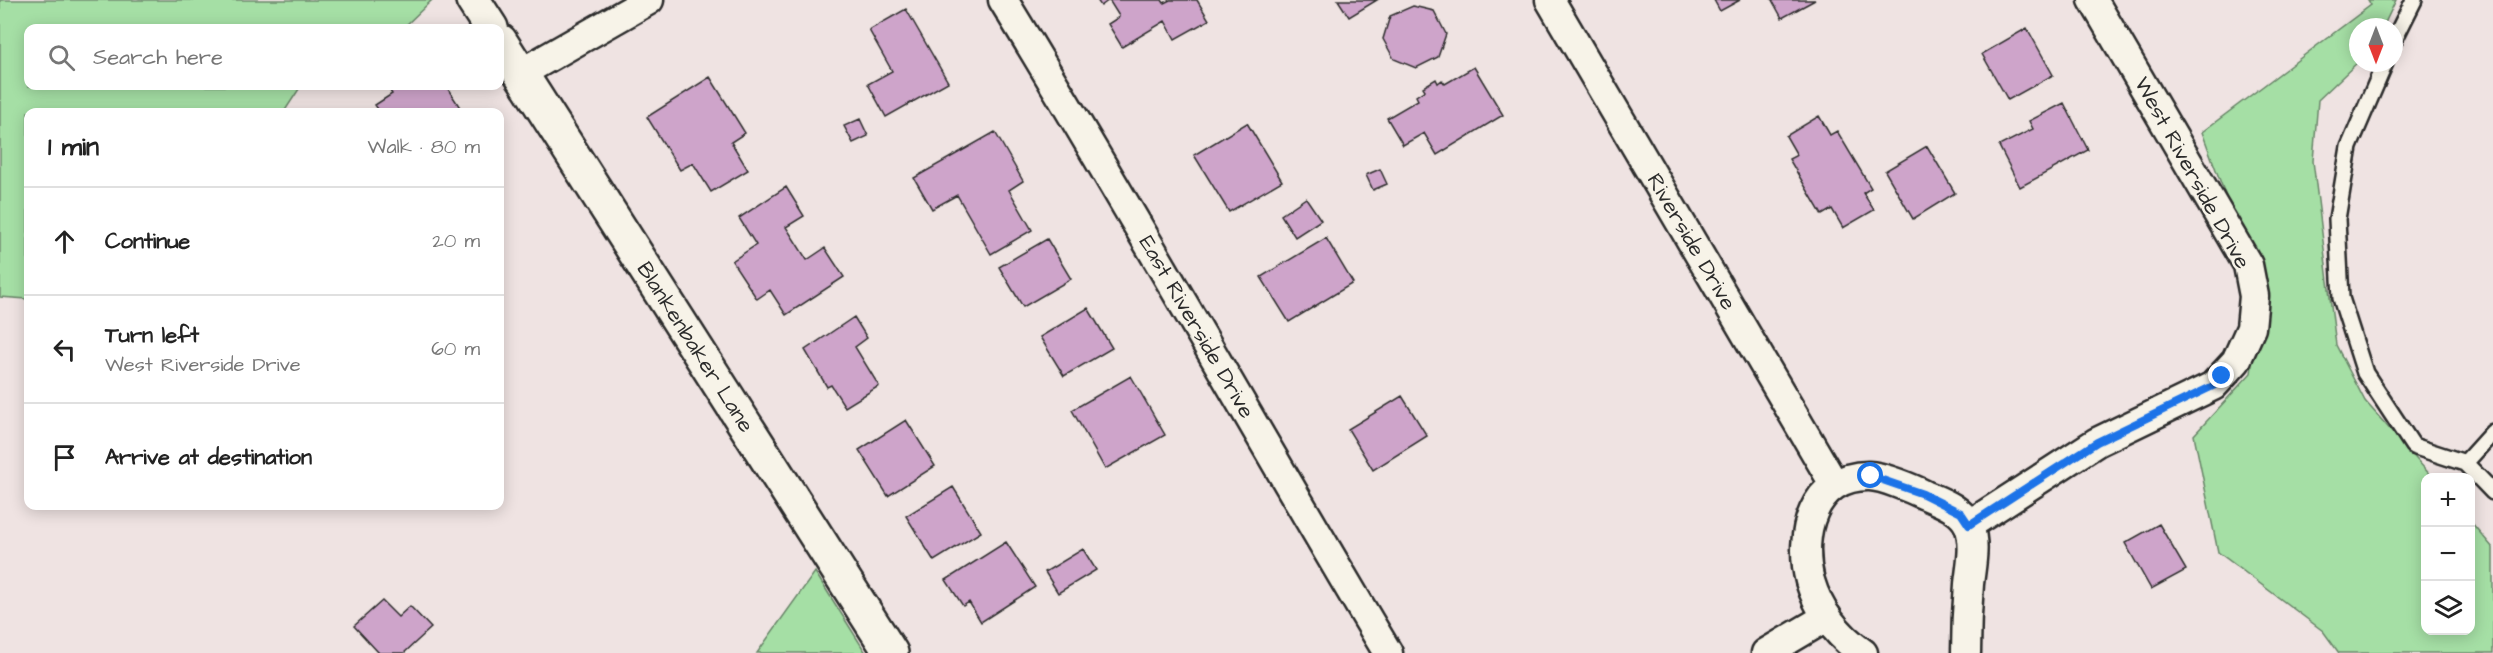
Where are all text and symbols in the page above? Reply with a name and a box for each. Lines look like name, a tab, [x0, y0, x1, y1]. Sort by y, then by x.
north arrow	[2349, 18, 2403, 72]
search box	[24, 24, 504, 90]
icon: search	[45, 41, 78, 74]
text: Search here	[93, 42, 223, 73]
street label: West Riverside Drive	[2126, 71, 2258, 275]
text: 1 min	[48, 129, 99, 165]
text: Walk · 80 m	[368, 133, 480, 161]
street label: Riverside Drive	[1639, 167, 1744, 316]
icon: ahead	[48, 225, 81, 258]
text: Continue	[105, 226, 190, 257]
text: 20 m	[432, 227, 480, 255]
street label: East Riverside Drive	[1131, 230, 1262, 424]
street label: Blankenbaker Lane	[629, 256, 762, 438]
text: Turn left	[105, 320, 199, 351]
icon: left	[48, 333, 81, 366]
text: 60 m	[431, 335, 480, 363]
text: West Riverside Drive	[105, 351, 301, 379]
route end	[2208, 362, 2234, 388]
icon: arrive	[48, 441, 81, 474]
text: Arrive at destination	[105, 442, 312, 473]
route start	[1857, 462, 1883, 488]
map controls	[2421, 473, 2475, 635]
button: +	[2421, 473, 2475, 527]
button: −	[2421, 527, 2475, 581]
button: layers	[2421, 581, 2475, 635]

